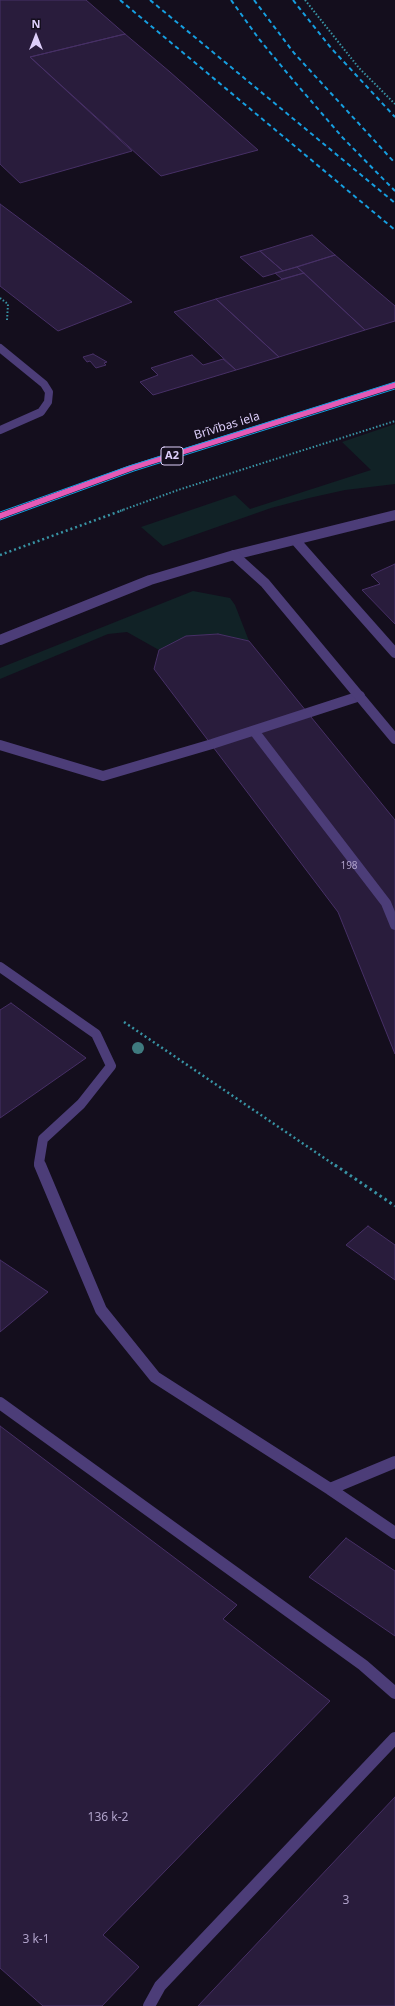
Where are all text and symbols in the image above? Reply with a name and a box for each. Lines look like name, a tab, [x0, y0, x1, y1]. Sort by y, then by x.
north arrow	[16, 16, 56, 56]
text: N	[32, 16, 40, 31]
street label: Brīvības iela	[193, 409, 261, 443]
road number: A2	[161, 447, 183, 465]
house number: 198	[340, 860, 358, 872]
house number: 136 k-2	[88, 1811, 128, 1825]
house number: 3	[343, 1894, 349, 1908]
house number: 3 k-1	[22, 1933, 50, 1947]

